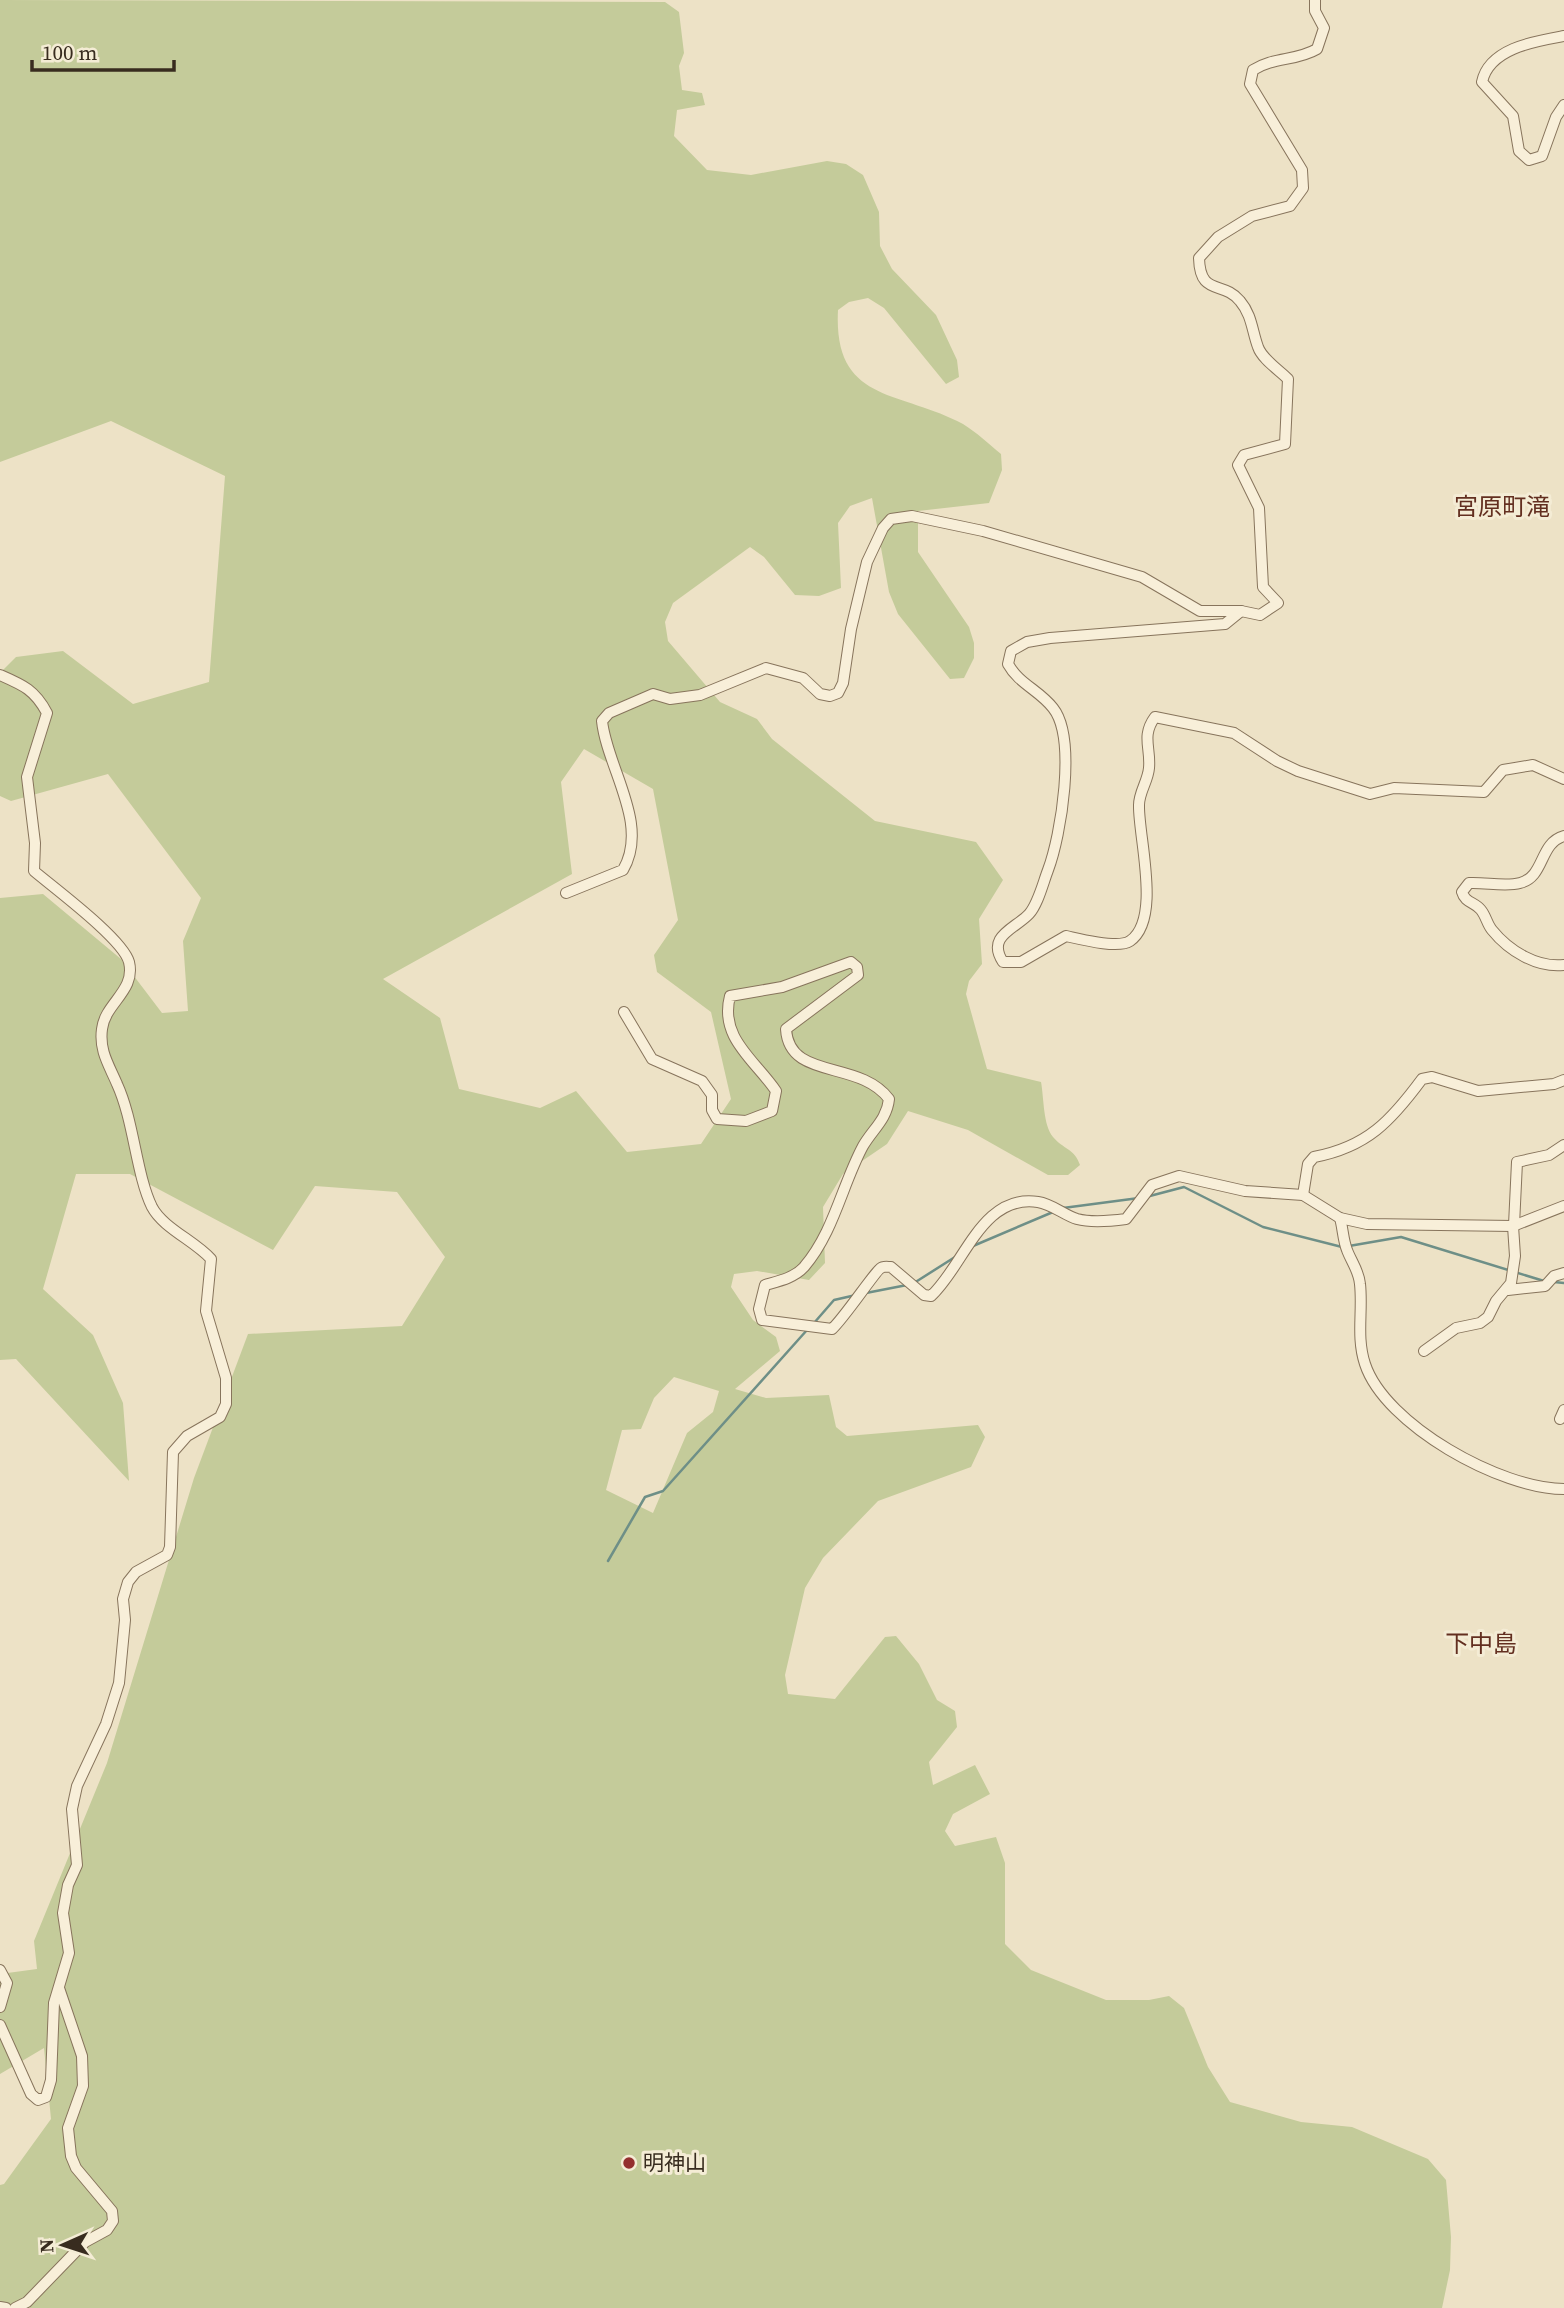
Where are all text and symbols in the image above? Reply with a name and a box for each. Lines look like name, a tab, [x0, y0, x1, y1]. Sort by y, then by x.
scale bar	[32, 28, 173, 72]
text: 100 m	[42, 38, 97, 67]
district label: 宮原町滝	[1454, 490, 1550, 523]
district label: 下中島	[1445, 1627, 1517, 1660]
place label: 明神山	[643, 2148, 706, 2177]
marker: 明神山	[621, 2155, 637, 2171]
north arrow	[28, 2210, 98, 2280]
text: N	[33, 2238, 59, 2253]

